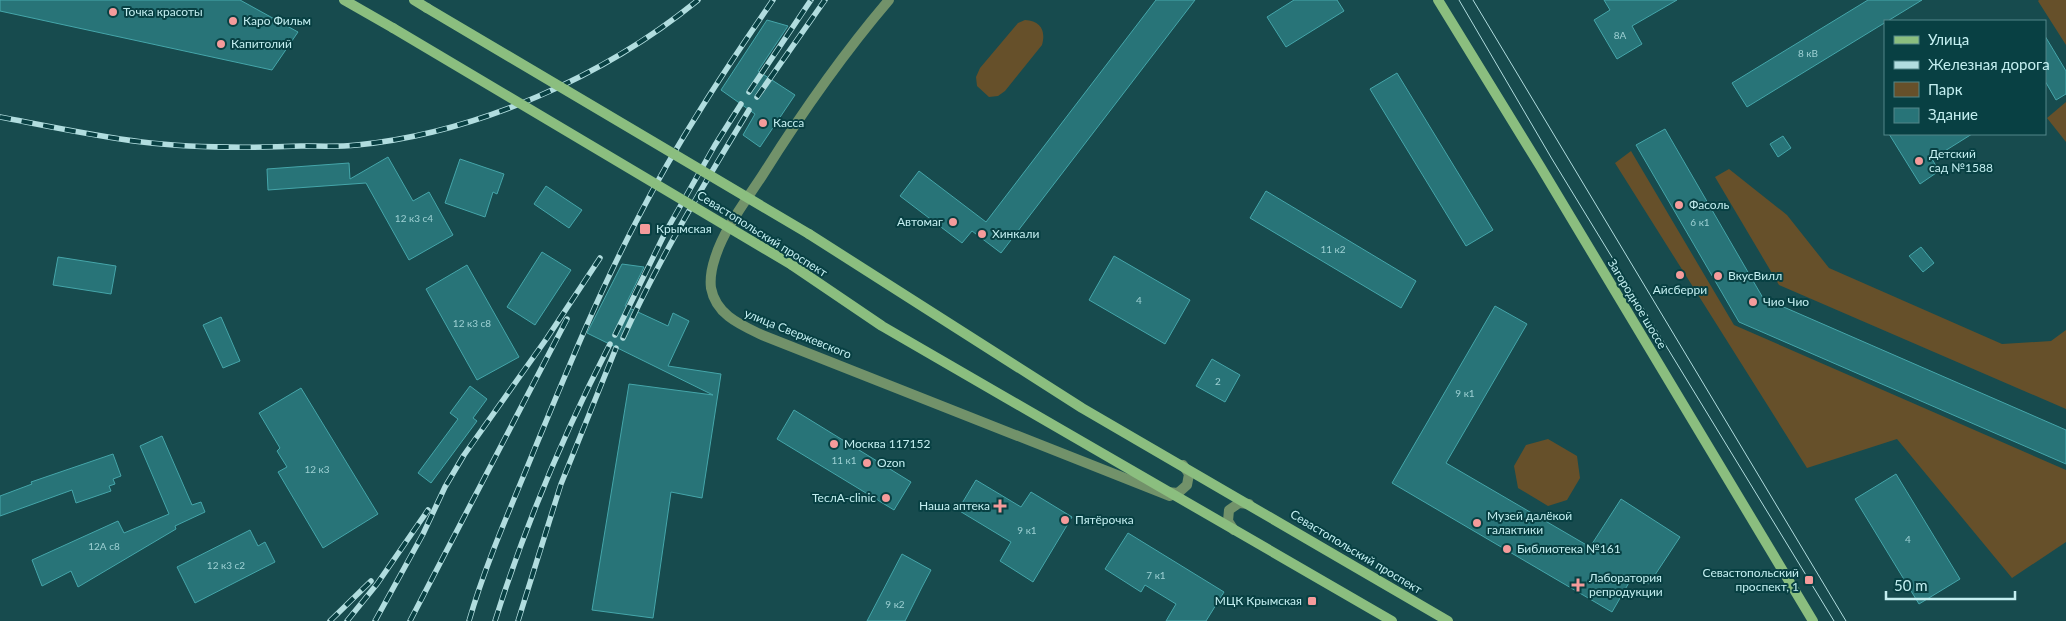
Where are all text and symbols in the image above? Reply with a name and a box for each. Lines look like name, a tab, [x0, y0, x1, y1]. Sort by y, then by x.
place label: Точка красоты	[123, 4, 203, 19]
marker: Точка красоты	[107, 6, 119, 18]
place label: Каро Фильм	[243, 13, 311, 28]
marker: Каро Фильм	[227, 15, 239, 27]
legend	[1884, 20, 2046, 135]
house number: 8А	[1614, 29, 1627, 41]
text: Улица	[1928, 30, 1969, 48]
place label: Капитолий	[231, 36, 292, 51]
marker: Капитолий	[215, 38, 227, 50]
house number: 8 кВ	[1798, 47, 1818, 59]
text: Железная дорога	[1928, 55, 2050, 73]
text: Парк	[1928, 80, 1963, 98]
text: Здание	[1928, 105, 1978, 123]
place label: Касса	[773, 115, 804, 130]
marker: Касса	[757, 117, 769, 129]
place label: Детский сад №1588	[1929, 146, 1993, 175]
marker: Детский сад №1588	[1913, 155, 1925, 167]
street label: Севастопольский проспект	[694, 187, 830, 280]
place label: Фасоль	[1689, 197, 1729, 212]
marker: Фасоль	[1673, 199, 1685, 211]
house number: 12 к3 с4	[395, 212, 433, 224]
place label: Автомаг	[897, 214, 943, 229]
marker: Автомаг	[947, 216, 959, 228]
house number: 6 к1	[1690, 216, 1710, 228]
place label: Крымская	[656, 221, 712, 236]
marker: Крымская	[638, 222, 652, 236]
place label: Хинкали	[992, 226, 1040, 241]
marker: Хинкали	[976, 228, 988, 240]
house number: 11 к2	[1320, 243, 1346, 255]
street label: Загородное шоссе	[1605, 256, 1670, 351]
place label: ВкусВилл	[1728, 268, 1782, 283]
marker: Айсберри	[1674, 269, 1686, 281]
marker: ВкусВилл	[1712, 270, 1724, 282]
place label: Айсберри	[1653, 282, 1707, 297]
house number: 4	[1136, 294, 1142, 306]
place label: Чио Чио	[1763, 294, 1809, 309]
marker: Чио Чио	[1747, 296, 1759, 308]
street label: улица Свержевского	[742, 305, 854, 362]
house number: 12 к3 с8	[453, 317, 491, 329]
house number: 2	[1215, 375, 1221, 387]
house number: 9 к1	[1455, 387, 1475, 399]
place label: Москва 117152	[844, 436, 930, 451]
marker: Москва 117152	[828, 438, 840, 450]
house number: 11 к1	[831, 454, 857, 466]
place label: Ozon	[877, 455, 905, 470]
marker: Ozon	[861, 457, 873, 469]
house number: 12 к3	[304, 463, 330, 475]
place label: ТеслА-clinic	[812, 490, 876, 505]
marker: ТеслА-clinic	[880, 492, 892, 504]
place label: Наша аптека	[919, 498, 990, 513]
marker: Наша аптека	[994, 500, 1006, 512]
street label: Севастопольский проспект	[1288, 506, 1425, 597]
place label: Музей далёкой галактики	[1487, 508, 1572, 537]
place label: Пятёрочка	[1075, 512, 1134, 527]
marker: Пятёрочка	[1059, 514, 1071, 526]
marker: Музей далёкой галактики	[1471, 517, 1483, 529]
house number: 9 к1	[1017, 524, 1037, 536]
house number: 4	[1905, 533, 1911, 545]
house number: 12А с8	[88, 540, 120, 552]
place label: Библиотека №161	[1517, 541, 1621, 556]
marker: Библиотека №161	[1501, 543, 1513, 555]
house number: 12 к3 с2	[207, 559, 245, 571]
place label: Севастопольский проспект, 1	[1703, 565, 1799, 594]
scale bar	[1886, 568, 2015, 600]
house number: 7 к1	[1146, 569, 1166, 581]
place label: Лаборатория репродукции	[1588, 570, 1663, 599]
marker: Севастопольский проспект, 1	[1803, 574, 1815, 586]
text: 50 m	[1894, 576, 1928, 594]
marker: Лаборатория репродукции	[1571, 578, 1585, 592]
place label: МЦК Крымская	[1215, 593, 1302, 608]
marker: МЦК Крымская	[1306, 595, 1318, 607]
house number: 9 к2	[885, 598, 905, 610]

